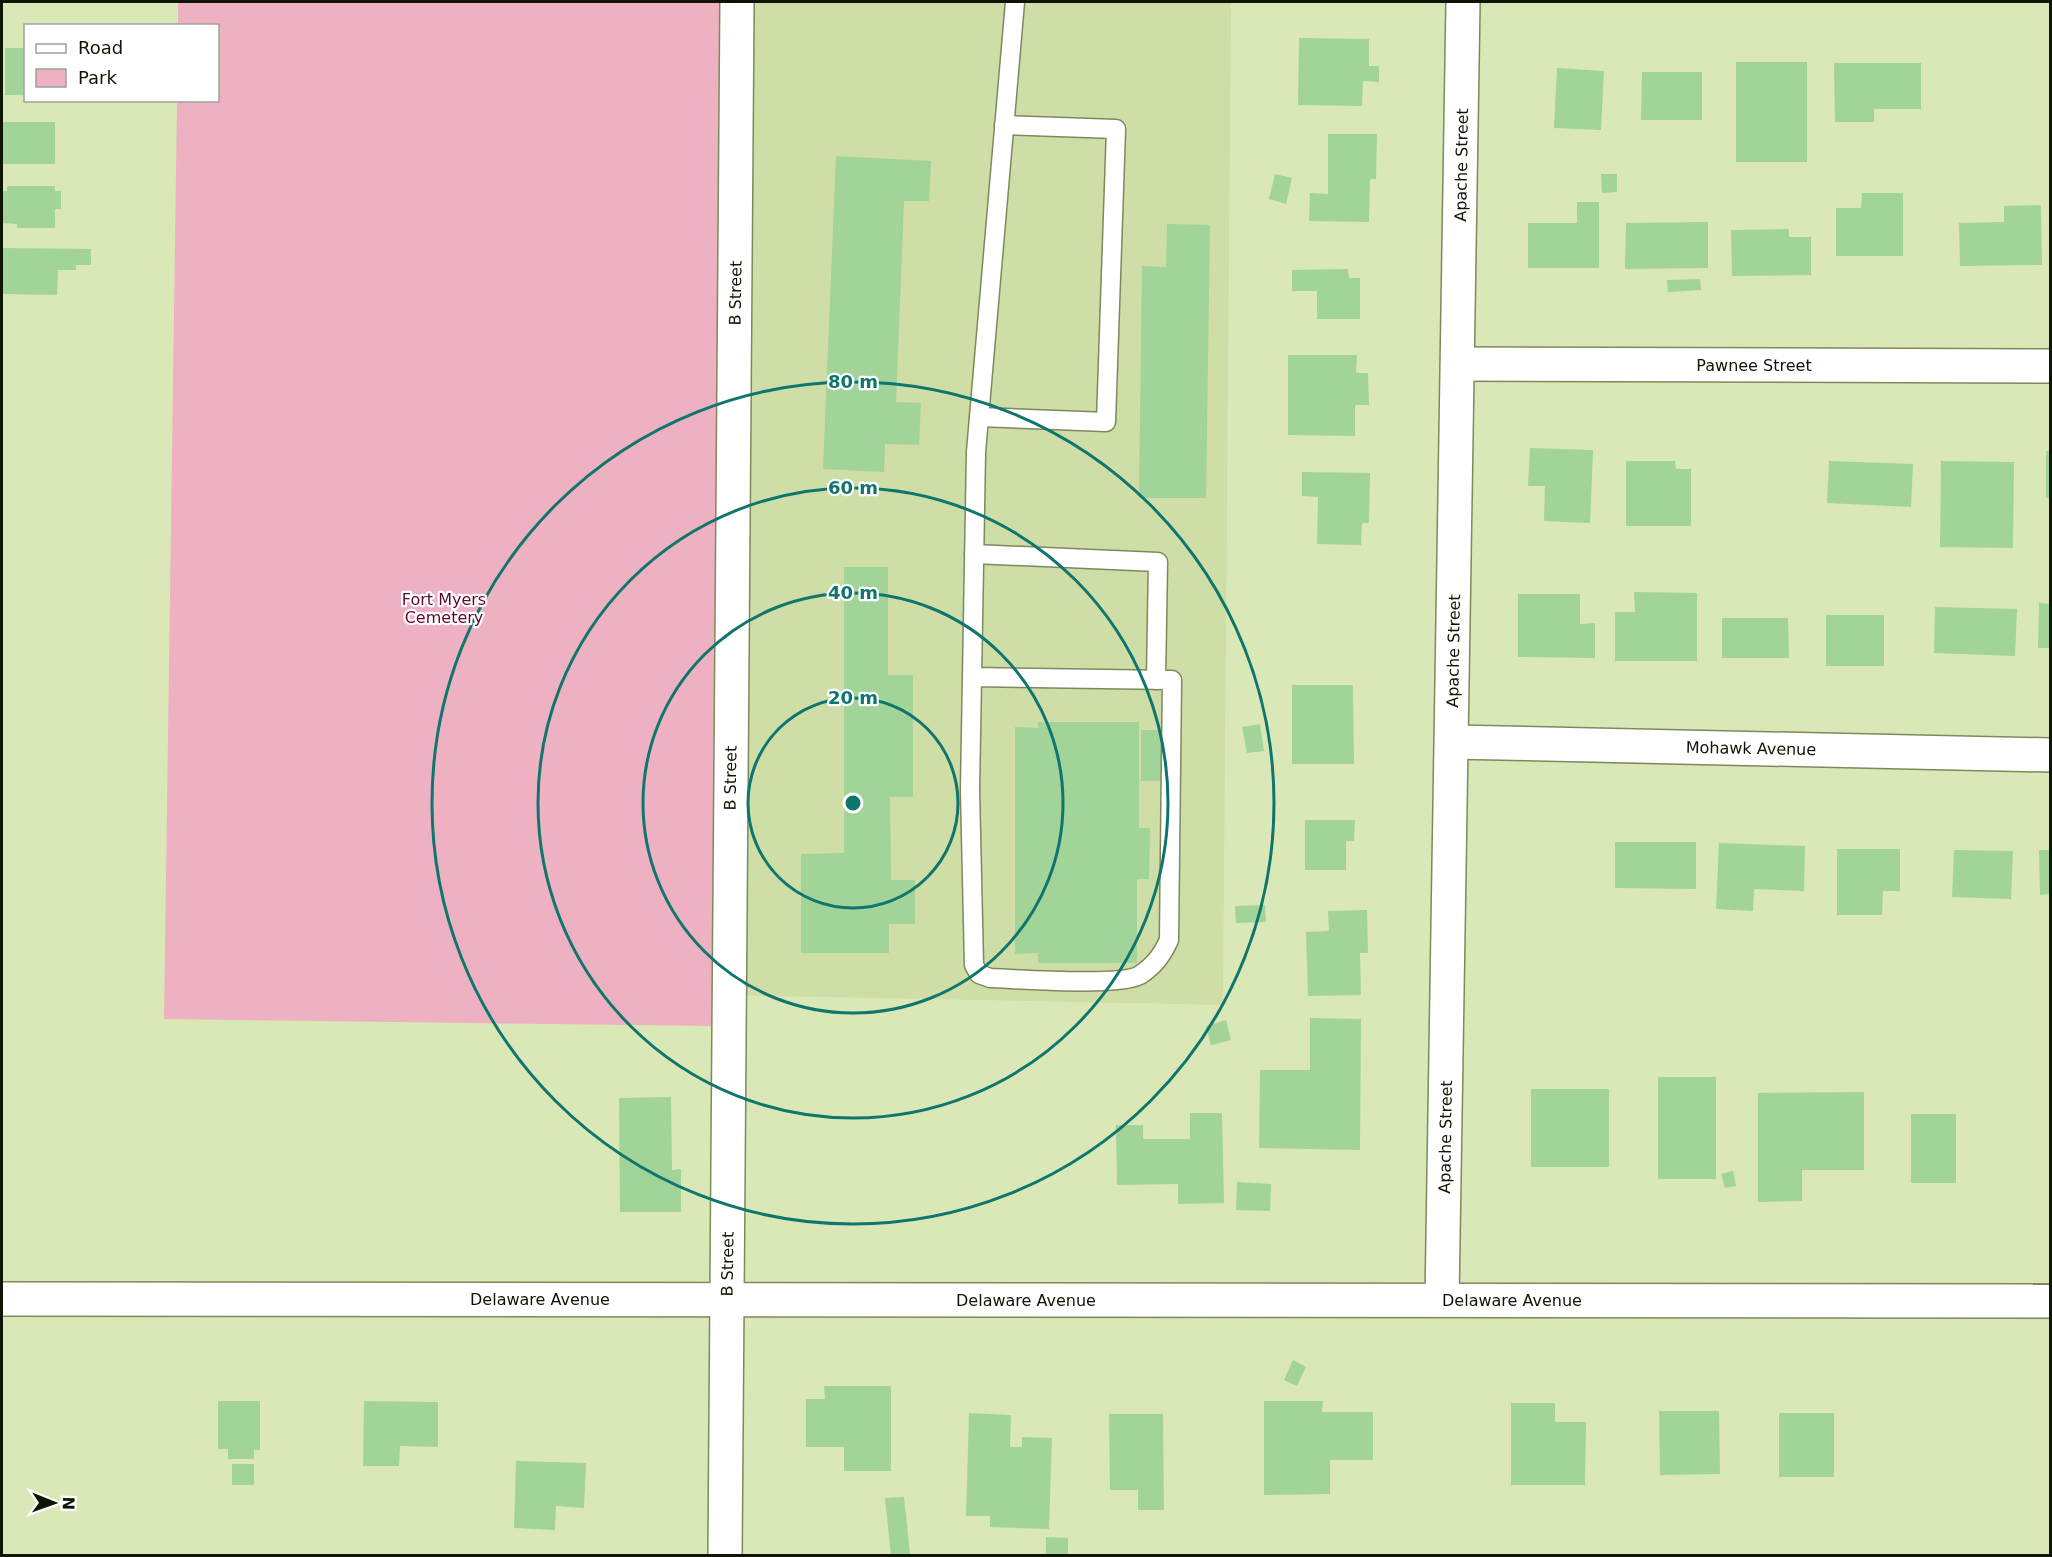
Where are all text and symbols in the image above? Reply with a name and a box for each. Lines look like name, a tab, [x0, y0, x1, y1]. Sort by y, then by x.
legend	[24, 24, 219, 102]
text: Road	[78, 37, 123, 58]
text: Park	[78, 67, 117, 88]
street label: Apache Street	[1451, 108, 1472, 222]
street label: B Street	[725, 261, 746, 326]
street label: Pawnee Street	[1696, 356, 1812, 375]
text: 80 m	[828, 371, 878, 392]
text: 60 m	[828, 477, 878, 498]
text: 40 m	[828, 582, 878, 603]
park label: Fort Myers Cemetery	[402, 590, 486, 627]
street label: Apache Street	[1443, 594, 1464, 708]
text: 20 m	[828, 687, 878, 708]
street label: Mohawk Avenue	[1686, 738, 1816, 759]
street label: B Street	[720, 746, 741, 811]
centre of rings	[843, 793, 863, 813]
street label: Apache Street	[1435, 1080, 1456, 1194]
street label: B Street	[717, 1232, 738, 1297]
street label: Delaware Avenue	[470, 1290, 610, 1309]
street label: Delaware Avenue	[956, 1291, 1096, 1310]
street label: Delaware Avenue	[1442, 1291, 1582, 1310]
north arrow	[24, 1473, 84, 1533]
text: N	[59, 1496, 78, 1510]

